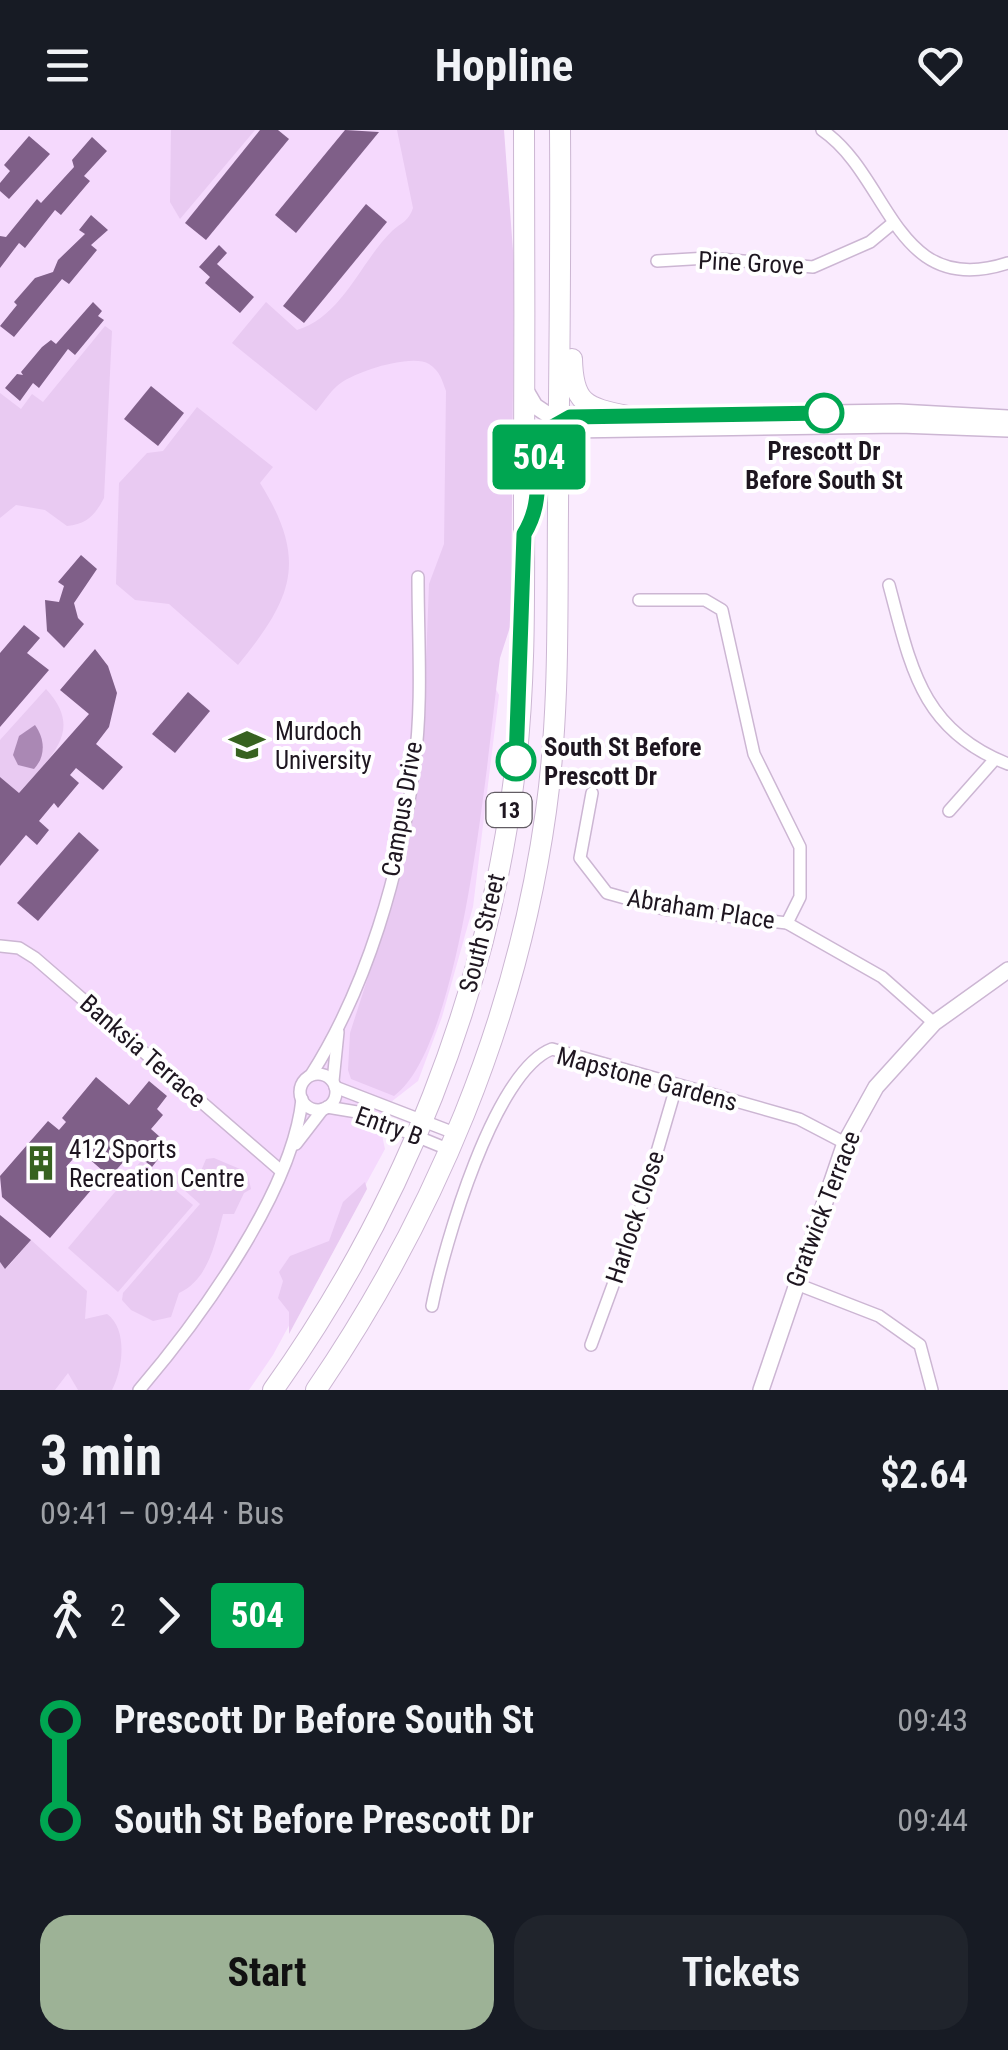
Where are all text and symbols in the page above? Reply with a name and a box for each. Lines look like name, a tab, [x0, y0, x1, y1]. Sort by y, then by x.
icon: menu	[40, 38, 95, 93]
icon: heart	[913, 38, 968, 93]
text: Hopline	[435, 39, 573, 92]
street label: Pine Grove	[697, 246, 805, 280]
marker: Prescott Dr Before South St	[805, 394, 843, 432]
line badge: 504	[482, 424, 596, 490]
text: 504	[512, 437, 566, 478]
place label: Prescott Dr Before South St	[745, 437, 903, 495]
place label: Murdoch University	[275, 717, 372, 775]
school or university icon: Murdoch University	[228, 726, 266, 764]
place label: South St Before Prescott Dr	[544, 733, 702, 791]
street label: Campus Drive	[376, 739, 428, 879]
marker: South St Before Prescott Dr	[497, 742, 535, 780]
road number: 13	[486, 793, 532, 827]
street label: South Street	[453, 871, 511, 995]
street label: Abraham Place	[625, 883, 777, 935]
street label: Banksia Terrace	[74, 989, 212, 1113]
street label: Mapstone Gardens	[554, 1041, 740, 1117]
street label: Entry B	[351, 1100, 427, 1152]
street label: Gratwick Terrace	[780, 1127, 866, 1291]
place label: 412 Sports Recreation Centre	[69, 1135, 245, 1193]
building icon: 412 Sports Recreation Centre	[22, 1144, 60, 1182]
street label: Harlock Close	[600, 1147, 670, 1287]
text: 3 min	[40, 1424, 162, 1488]
text: $2.64	[880, 1453, 968, 1497]
text: 09:41 – 09:44 · Bus	[40, 1494, 284, 1532]
icon: walk	[40, 1588, 95, 1643]
icon: forward	[141, 1588, 196, 1643]
text: 504	[231, 1595, 284, 1636]
text: 2	[110, 1596, 126, 1634]
text: Prescott Dr Before South St	[114, 1698, 534, 1742]
text: 09:43	[897, 1701, 968, 1739]
text: South St Before Prescott Dr	[114, 1798, 534, 1842]
text: 09:44	[897, 1801, 968, 1839]
button: Start	[40, 1915, 494, 2030]
button: Tickets	[514, 1915, 968, 2030]

